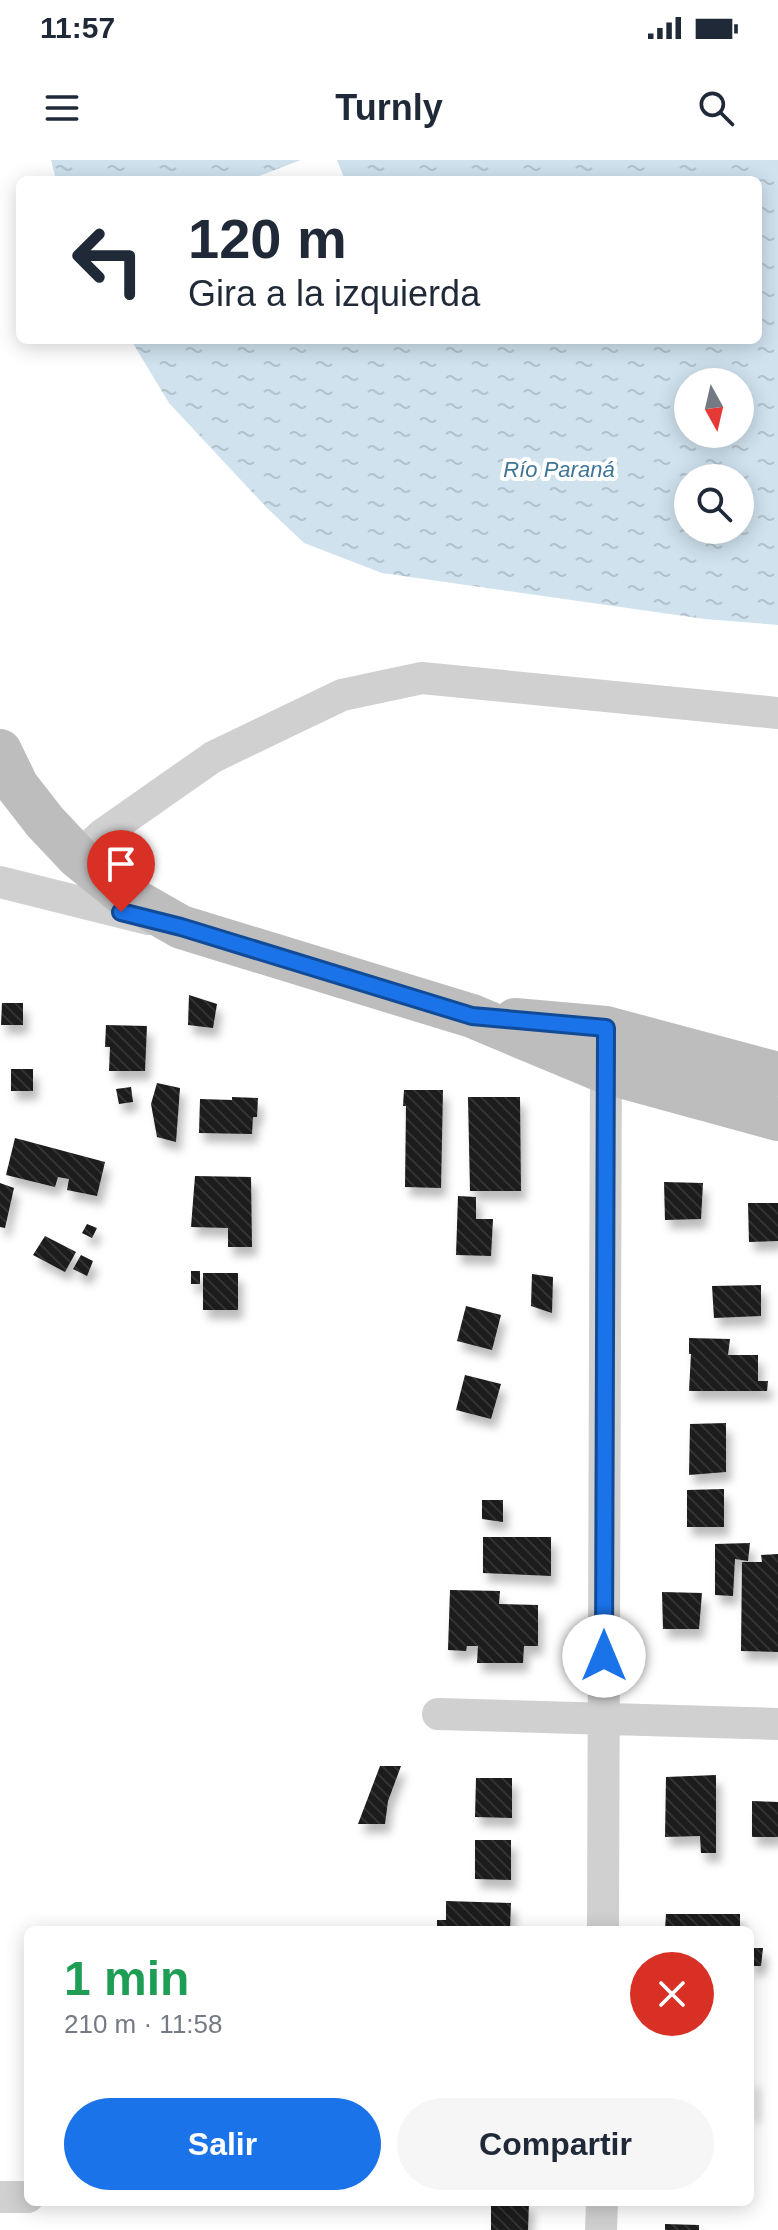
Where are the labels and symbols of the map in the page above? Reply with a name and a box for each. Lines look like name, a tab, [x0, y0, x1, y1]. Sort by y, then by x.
north arrow	[674, 368, 754, 448]
water label: Río Paraná	[503, 457, 615, 482]
pin	[87, 830, 155, 912]
position arrow	[562, 1614, 646, 1698]

